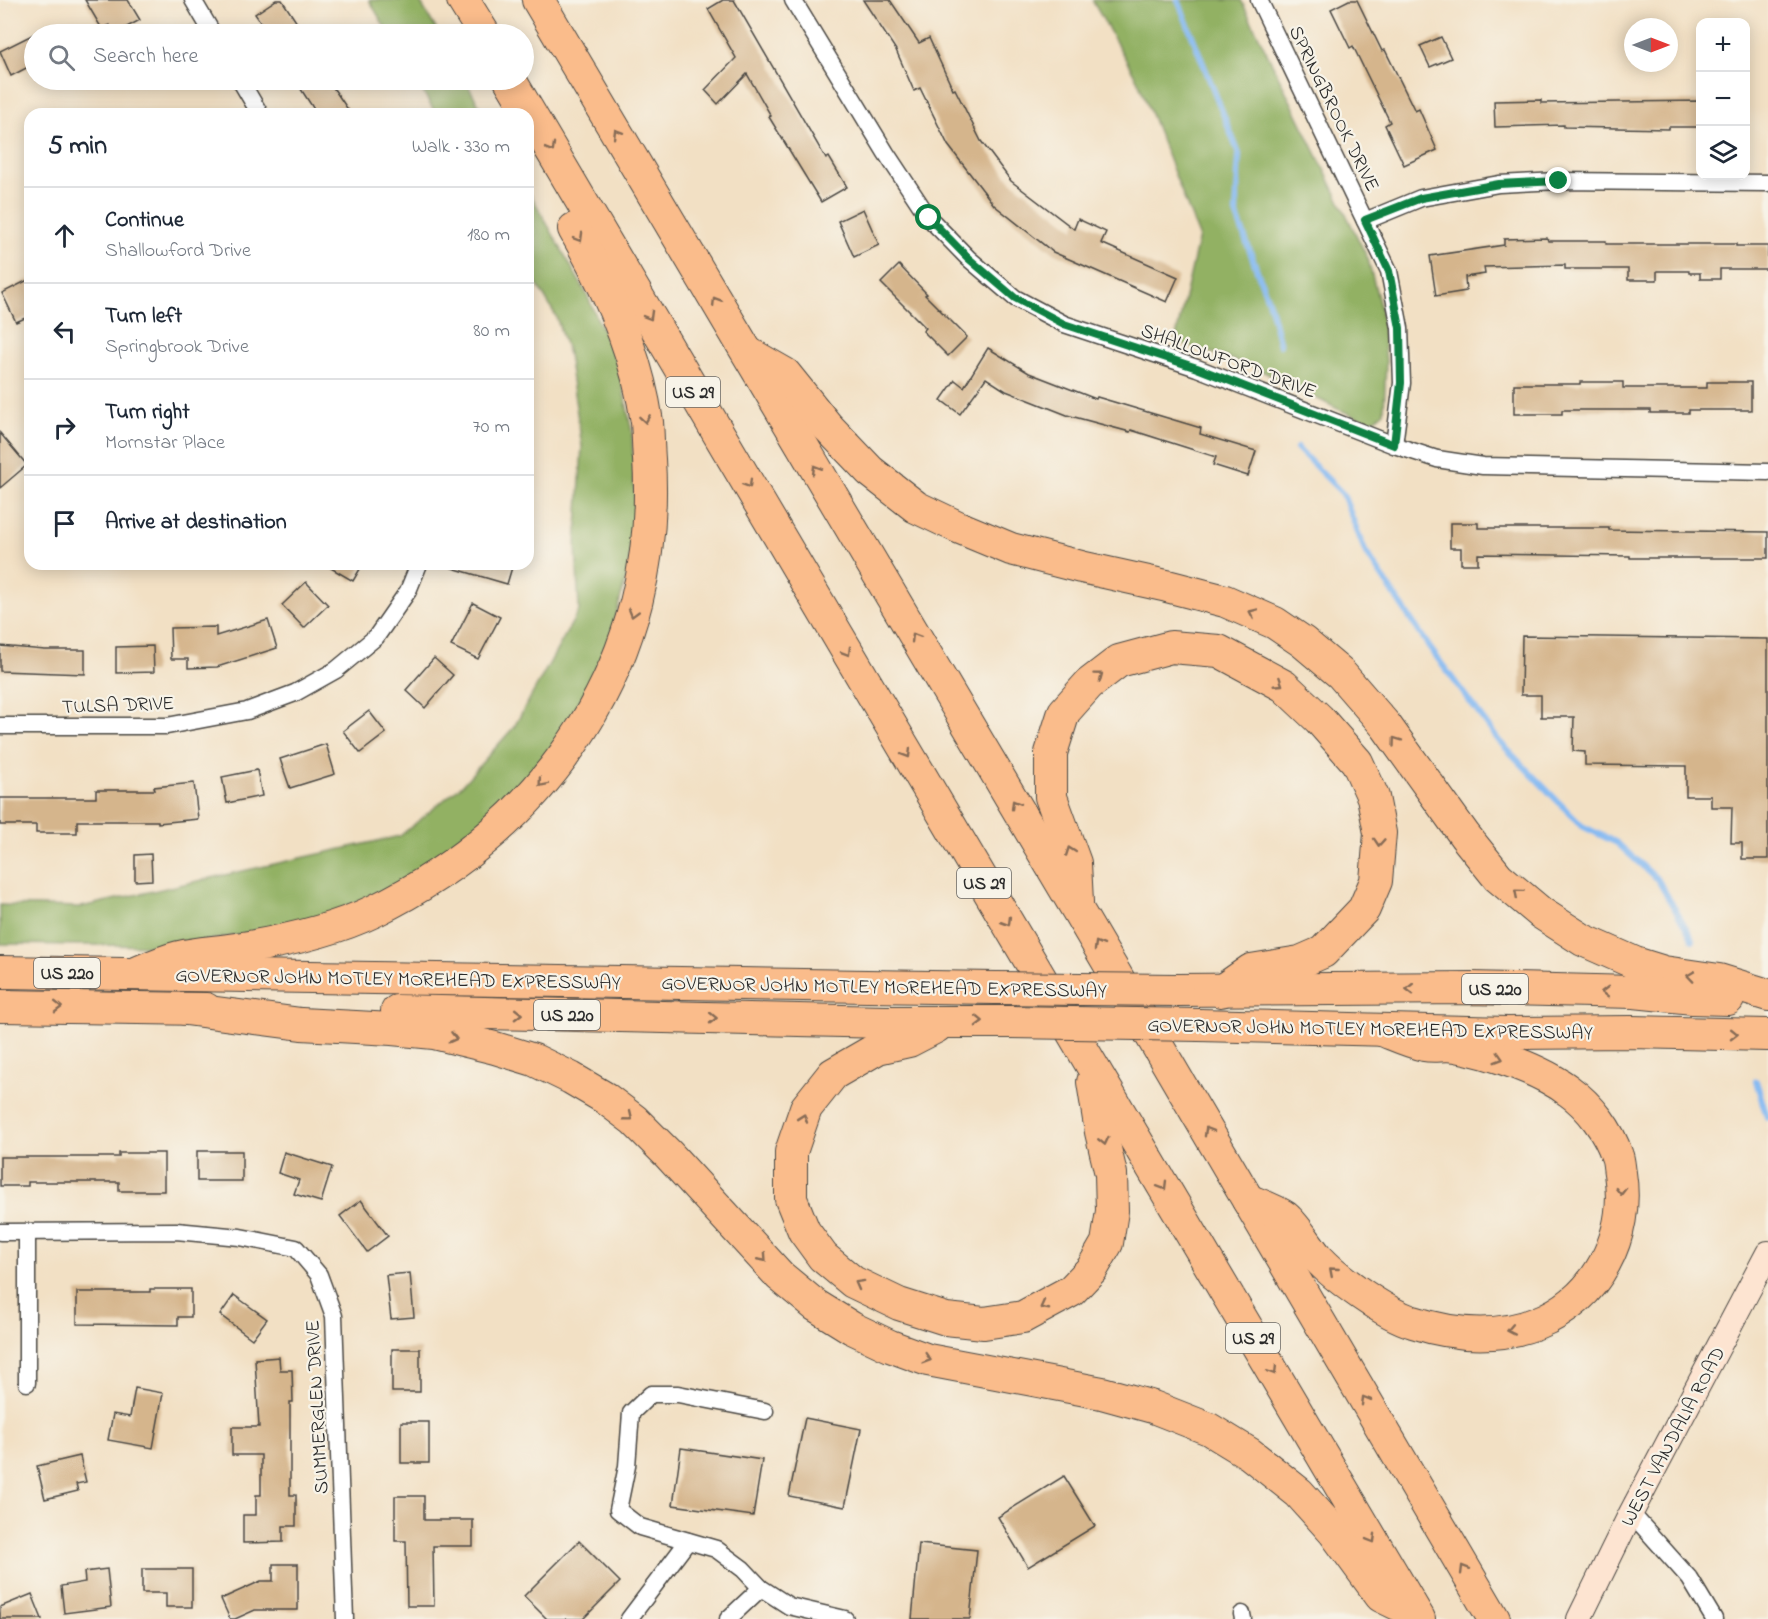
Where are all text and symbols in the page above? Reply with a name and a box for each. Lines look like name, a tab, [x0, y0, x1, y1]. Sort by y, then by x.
north arrow	[1624, 18, 1678, 72]
map controls	[1696, 18, 1750, 180]
button: +	[1696, 18, 1750, 72]
street label: SPRINGBROOK DRIVE	[1280, 21, 1386, 197]
search box	[24, 24, 534, 90]
icon: search	[45, 41, 78, 74]
text: Search here	[93, 41, 198, 73]
button: −	[1696, 72, 1750, 126]
button: layers	[1696, 126, 1750, 180]
text: 5 min	[48, 128, 107, 166]
one-way arrow	[613, 129, 624, 139]
text: Walk · 330 m	[412, 133, 510, 162]
one-way arrow	[543, 142, 555, 152]
route end	[1545, 167, 1571, 193]
route start	[915, 204, 941, 230]
text: Continue	[105, 205, 184, 237]
icon: ahead	[48, 219, 81, 252]
text: 180 m	[467, 221, 510, 250]
one-way arrow	[571, 231, 583, 242]
text: Shallowford Drive	[105, 237, 251, 266]
one-way arrow	[712, 297, 724, 307]
text: Turn left	[105, 301, 182, 333]
one-way arrow	[642, 310, 653, 320]
icon: left	[48, 315, 81, 348]
text: 80 m	[473, 317, 510, 346]
street label: SHALLOWFORD DRIVE	[1136, 317, 1320, 408]
text: Springbrook Drive	[105, 333, 249, 362]
road number: US 29	[666, 377, 720, 407]
text: Turn right	[105, 397, 190, 429]
icon: right	[48, 411, 81, 444]
text: 70 m	[473, 413, 510, 442]
one-way arrow	[639, 415, 651, 424]
text: Mornstar Place	[105, 429, 225, 458]
one-way arrow	[811, 465, 823, 475]
one-way arrow	[741, 478, 752, 488]
icon: arrive	[48, 507, 81, 540]
text: Arrive at destination	[105, 507, 287, 539]
one-way arrow	[628, 607, 640, 617]
one-way arrow	[1248, 608, 1259, 620]
one-way arrow	[911, 633, 923, 643]
one-way arrow	[840, 646, 852, 656]
one-way arrow	[1093, 672, 1104, 683]
one-way arrow	[1273, 676, 1283, 688]
street label: TULSA DRIVE	[61, 690, 175, 723]
one-way arrow	[1393, 737, 1404, 748]
one-way arrow	[900, 748, 912, 758]
one-way arrow	[538, 776, 549, 787]
one-way arrow	[1011, 800, 1022, 810]
one-way arrow	[1373, 837, 1386, 846]
one-way arrow	[1065, 846, 1077, 857]
road number: US 29	[957, 868, 1011, 898]
one-way arrow	[1514, 890, 1525, 901]
one-way arrow	[999, 916, 1011, 926]
one-way arrow	[1094, 941, 1106, 951]
road number: US 220	[34, 958, 100, 988]
street label: GOVERNOR JOHN MOTLEY MOREHEAD EXPRESSWAY	[175, 962, 621, 999]
street label: GOVERNOR JOHN MOTLEY MOREHEAD EXPRESSWAY	[661, 970, 1107, 1007]
one-way arrow	[1686, 970, 1696, 983]
road number: US 220	[1462, 974, 1528, 1004]
one-way arrow	[1405, 983, 1414, 995]
one-way arrow	[1600, 985, 1609, 998]
road number: US 220	[534, 1000, 600, 1030]
one-way arrow	[54, 1001, 63, 1013]
one-way arrow	[513, 1007, 522, 1020]
one-way arrow	[708, 1012, 717, 1024]
street label: GOVERNOR JOHN MOTLEY MOREHEAD EXPRESSWAY	[1147, 1012, 1593, 1049]
one-way arrow	[975, 1015, 984, 1028]
one-way arrow	[1730, 1028, 1739, 1040]
one-way arrow	[448, 1030, 458, 1043]
one-way arrow	[1493, 1051, 1504, 1063]
one-way arrow	[622, 1109, 633, 1120]
one-way arrow	[795, 1113, 808, 1124]
one-way arrow	[1204, 1127, 1215, 1137]
one-way arrow	[1096, 1136, 1109, 1146]
one-way arrow	[1155, 1179, 1167, 1190]
one-way arrow	[1615, 1186, 1628, 1195]
one-way arrow	[756, 1251, 767, 1262]
one-way arrow	[1329, 1267, 1340, 1278]
one-way arrow	[855, 1280, 865, 1291]
one-way arrow	[1039, 1299, 1050, 1311]
street label: SUMMERGLEN DRIVE	[299, 1319, 338, 1495]
road number: US 29	[1226, 1323, 1280, 1353]
one-way arrow	[1507, 1323, 1517, 1336]
street label: WEST VANDALIA ROAD	[1614, 1342, 1734, 1532]
one-way arrow	[921, 1352, 932, 1364]
one-way arrow	[1266, 1365, 1277, 1375]
one-way arrow	[1361, 1396, 1373, 1406]
one-way arrow	[1365, 1533, 1377, 1543]
one-way arrow	[1459, 1565, 1471, 1575]

